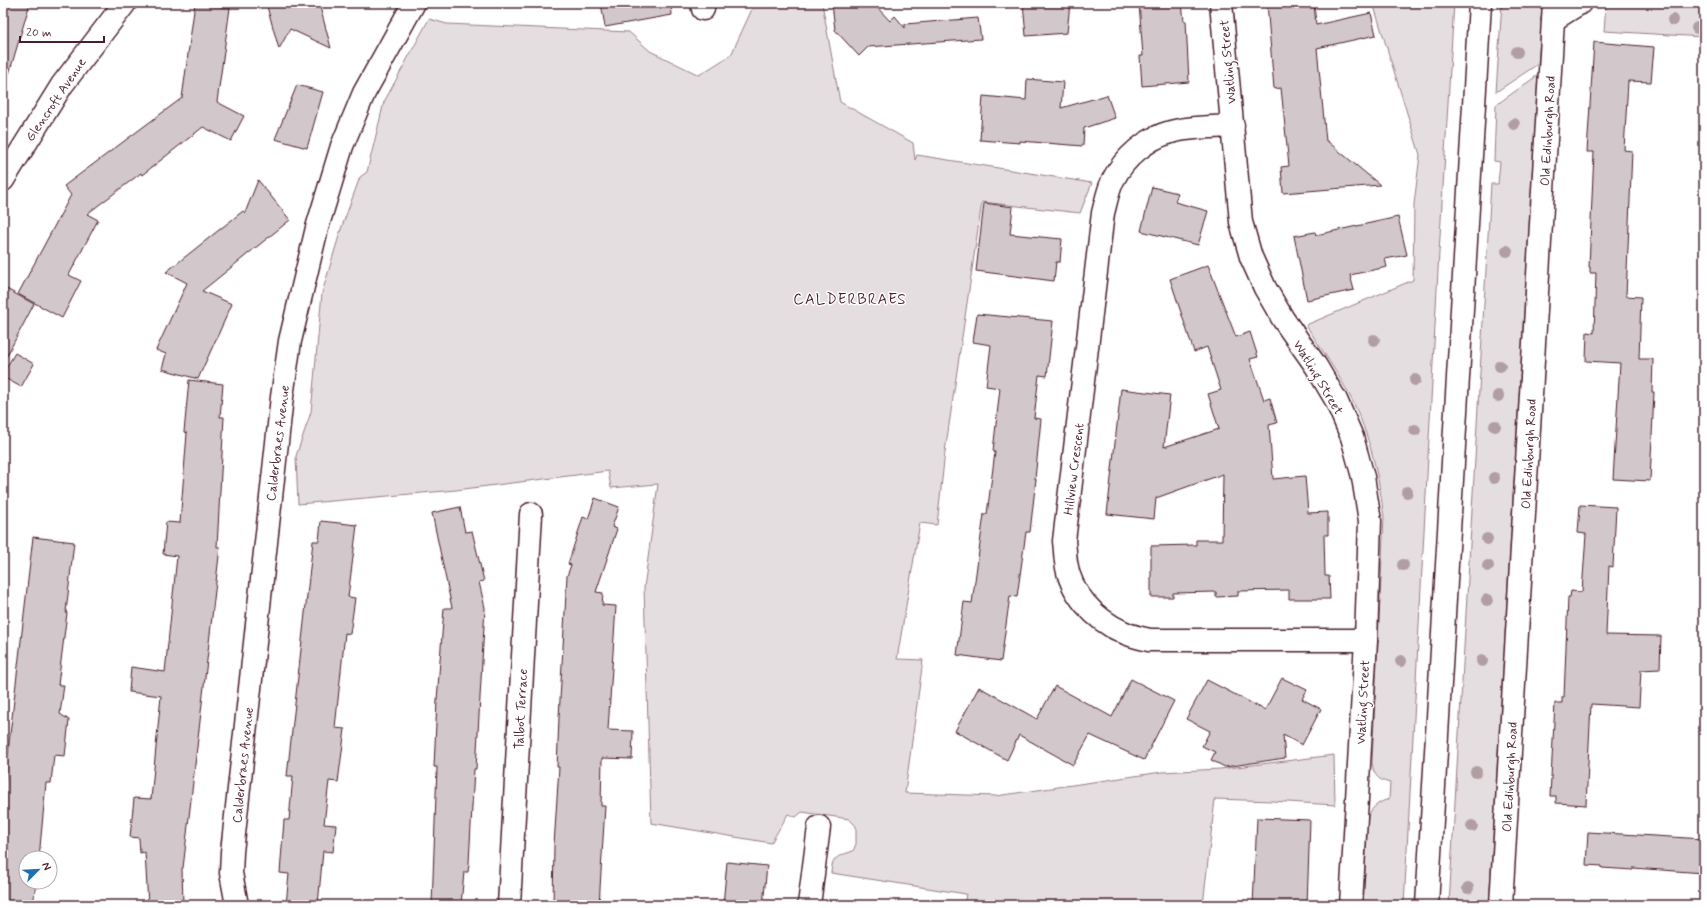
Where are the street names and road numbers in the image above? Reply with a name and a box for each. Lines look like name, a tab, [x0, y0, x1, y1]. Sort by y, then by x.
street label: Watling Street	[1216, 19, 1243, 105]
street label: Glencroft Avenue	[22, 55, 91, 145]
street label: Old Edinburgh Road	[1537, 76, 1560, 187]
street label: Watling Street	[1287, 337, 1347, 419]
street label: Calderbraes Avenue	[263, 384, 294, 502]
street label: Old Edinburgh Road	[1518, 399, 1541, 510]
street label: Hillview Crescent	[1060, 422, 1089, 516]
street label: Watling Street	[1353, 659, 1376, 745]
street label: Talbot Terrace	[511, 668, 532, 750]
street label: Calderbraes Avenue	[229, 706, 258, 824]
street label: Old Edinburgh Road	[1499, 722, 1522, 833]

